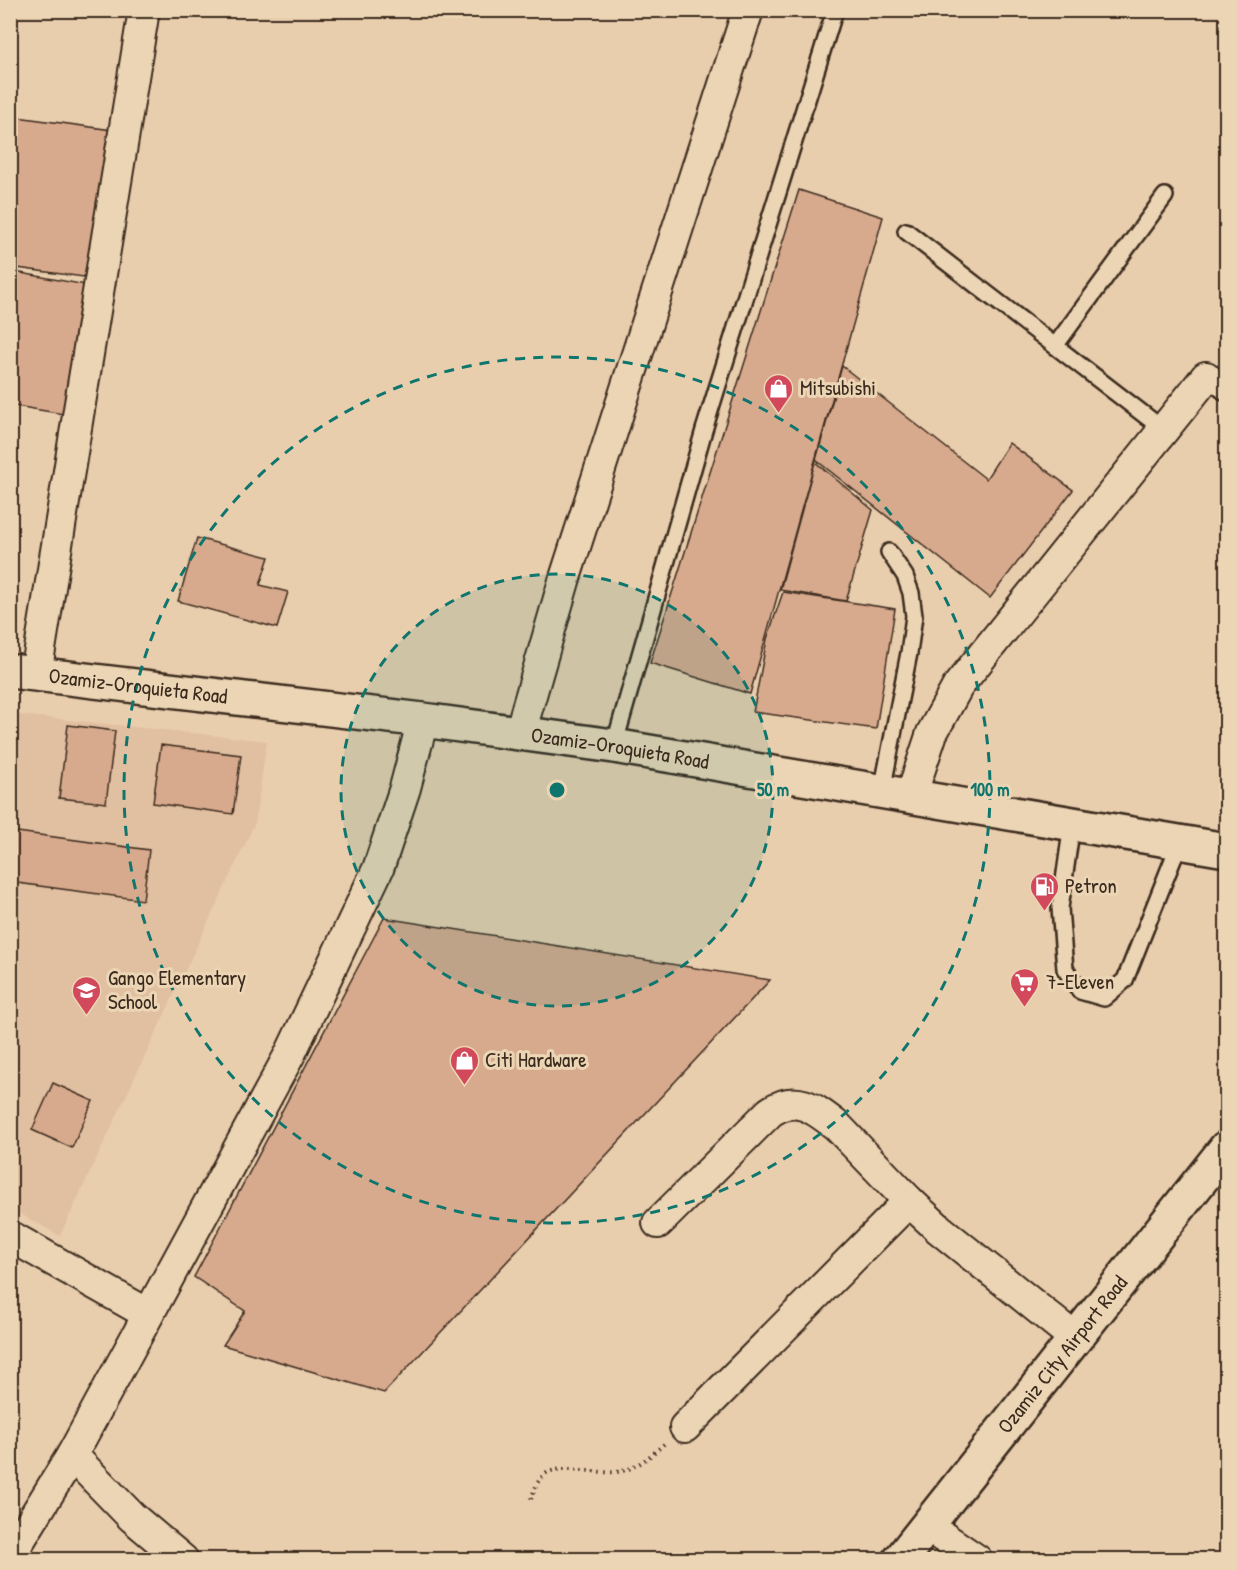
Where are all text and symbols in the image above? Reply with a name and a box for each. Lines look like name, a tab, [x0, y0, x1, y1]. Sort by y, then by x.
shop icon: Mitsubishi	[763, 372, 795, 414]
place label: Mitsubishi	[800, 373, 876, 402]
street label: Ozamiz-Oroquieta Road	[47, 661, 229, 711]
street label: Ozamiz-Oroquieta Road	[529, 720, 711, 776]
text: 50 m	[757, 777, 789, 802]
text: 100 m	[970, 777, 1010, 802]
centre of rings	[547, 780, 567, 800]
fuel station icon: Petron	[1028, 870, 1060, 912]
place label: Petron	[1065, 871, 1117, 900]
place label: Gango Elementary School	[108, 963, 246, 1016]
supermarket icon: 7-Eleven	[1009, 966, 1041, 1008]
place label: 7-Eleven	[1046, 967, 1114, 996]
school or university icon: Gango Elementary School	[71, 974, 103, 1016]
shop icon: Citi Hardware	[448, 1044, 480, 1086]
place label: Citi Hardware	[485, 1045, 587, 1074]
street label: Ozamiz City Airport Road	[991, 1269, 1134, 1439]

